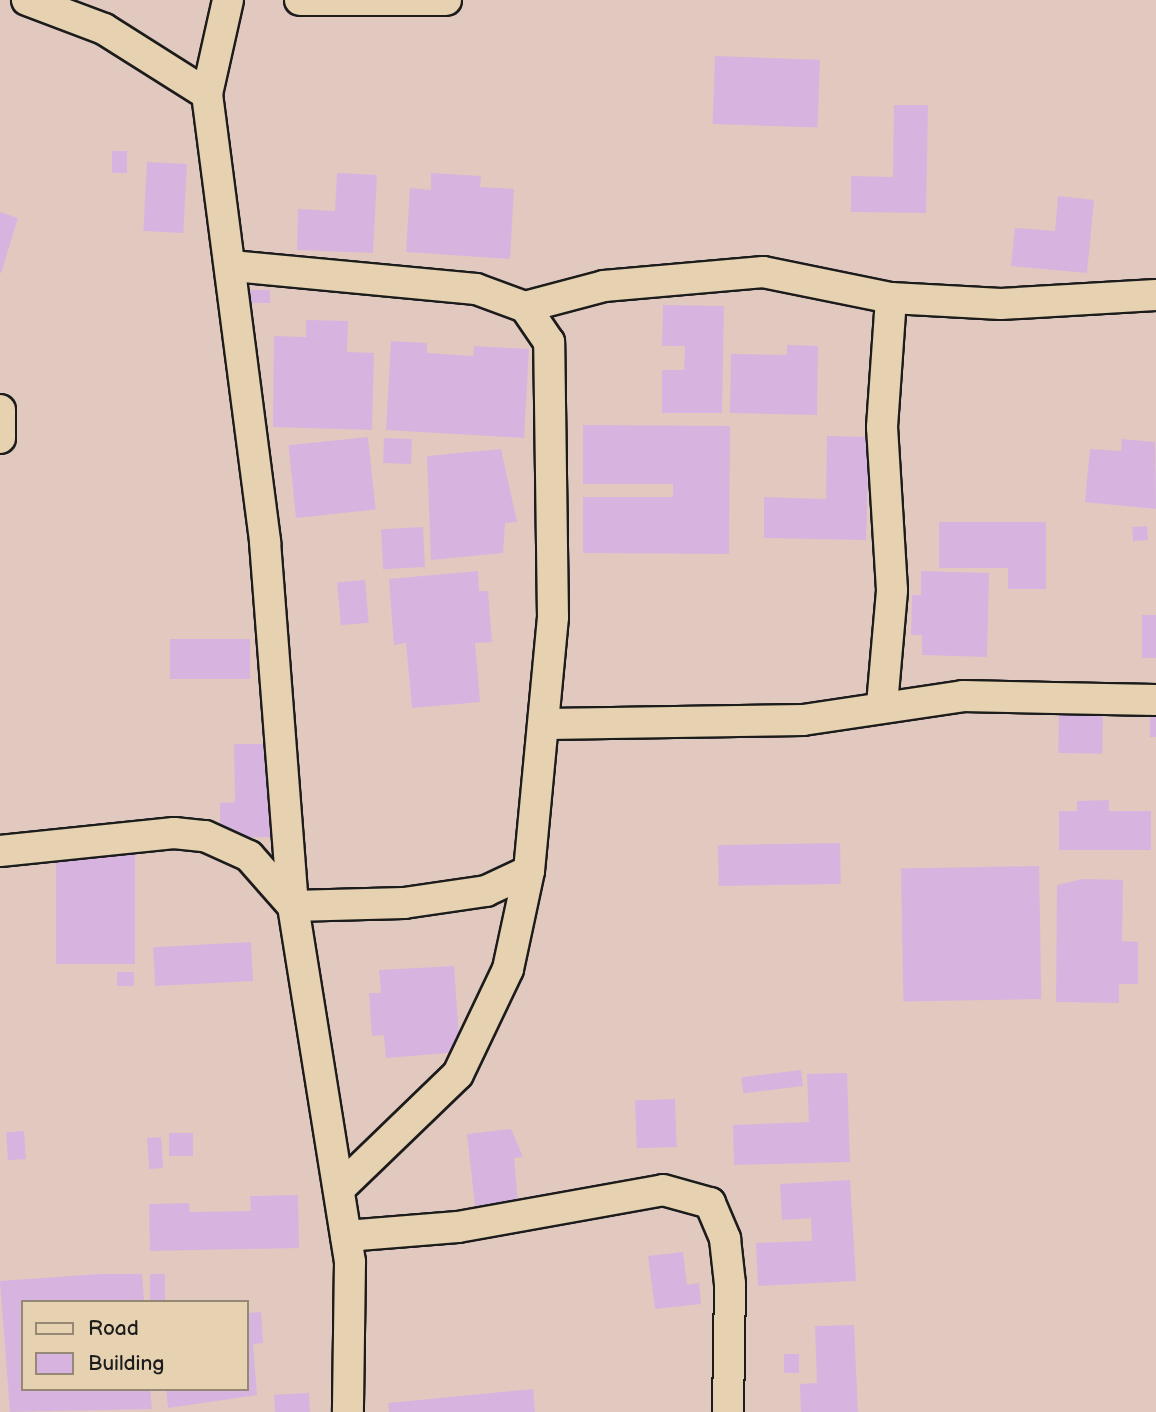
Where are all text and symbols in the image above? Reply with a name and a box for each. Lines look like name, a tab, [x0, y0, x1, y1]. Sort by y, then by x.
legend	[21, 1300, 248, 1391]
text: Road	[88, 1316, 139, 1341]
text: Building	[88, 1351, 164, 1376]

